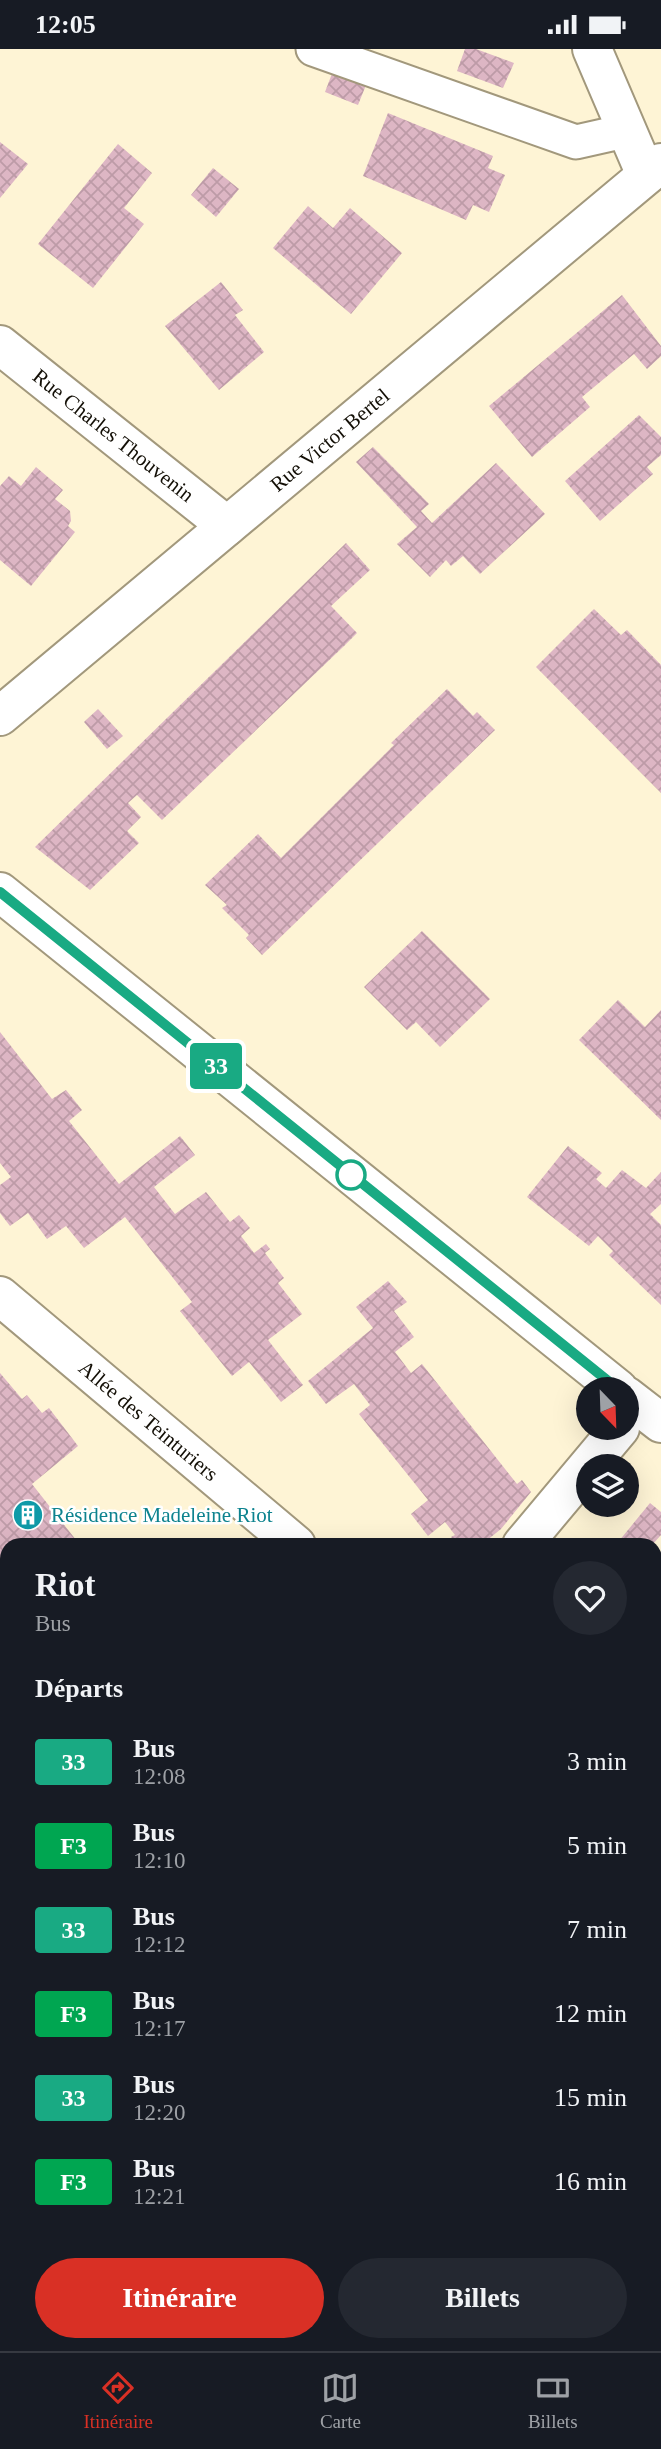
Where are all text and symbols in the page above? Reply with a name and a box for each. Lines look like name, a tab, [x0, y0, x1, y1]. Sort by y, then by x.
text: 12:05	[35, 10, 96, 39]
street label: Rue Charles Thouvenin	[28, 364, 199, 507]
street label: Rue Victor Bertel	[265, 383, 394, 497]
line badge: 33	[184, 1043, 248, 1089]
text: 33	[204, 1053, 228, 1079]
unlabelled marker	[336, 1160, 366, 1190]
street label: Allée des Teinturiers	[74, 1356, 223, 1486]
north arrow	[576, 1377, 639, 1440]
map controls	[576, 1377, 639, 1517]
button: layers	[576, 1454, 639, 1517]
building icon: Résidence Madeleine Riot	[11, 1498, 45, 1532]
place label: Résidence Madeleine Riot	[51, 1503, 273, 1527]
button: heart	[553, 1561, 627, 1635]
text: Riot	[35, 1567, 96, 1603]
text: Bus	[35, 1611, 71, 1636]
text: Départs	[35, 1674, 123, 1703]
text: Bus	[133, 1734, 175, 1763]
text: 3 min	[567, 1747, 627, 1776]
text: 33	[62, 1749, 86, 1775]
text: 12:08	[133, 1764, 185, 1789]
text: Bus	[133, 1818, 175, 1847]
text: 5 min	[567, 1831, 627, 1860]
text: F3	[60, 1833, 87, 1859]
text: 12:10	[133, 1848, 185, 1873]
text: Bus	[133, 1902, 175, 1931]
text: 7 min	[567, 1915, 627, 1944]
text: 33	[62, 1917, 86, 1943]
text: 12:12	[133, 1932, 185, 1957]
text: Bus	[133, 1986, 175, 2015]
text: 12 min	[554, 1999, 627, 2028]
text: F3	[60, 2001, 87, 2027]
text: 12:17	[133, 2016, 185, 2041]
text: Bus	[133, 2070, 175, 2099]
text: 15 min	[554, 2083, 627, 2112]
text: 33	[62, 2085, 86, 2111]
text: 12:20	[133, 2100, 185, 2125]
text: Bus	[133, 2154, 175, 2183]
text: 16 min	[554, 2167, 627, 2196]
text: F3	[60, 2169, 87, 2195]
text: 12:21	[133, 2184, 185, 2209]
button: Itinéraire	[35, 2258, 324, 2338]
button: Billets	[338, 2258, 627, 2338]
tab: Itinéraire	[83, 2369, 153, 2433]
tab: Carte	[320, 2369, 361, 2433]
tab: Billets	[528, 2369, 578, 2433]

